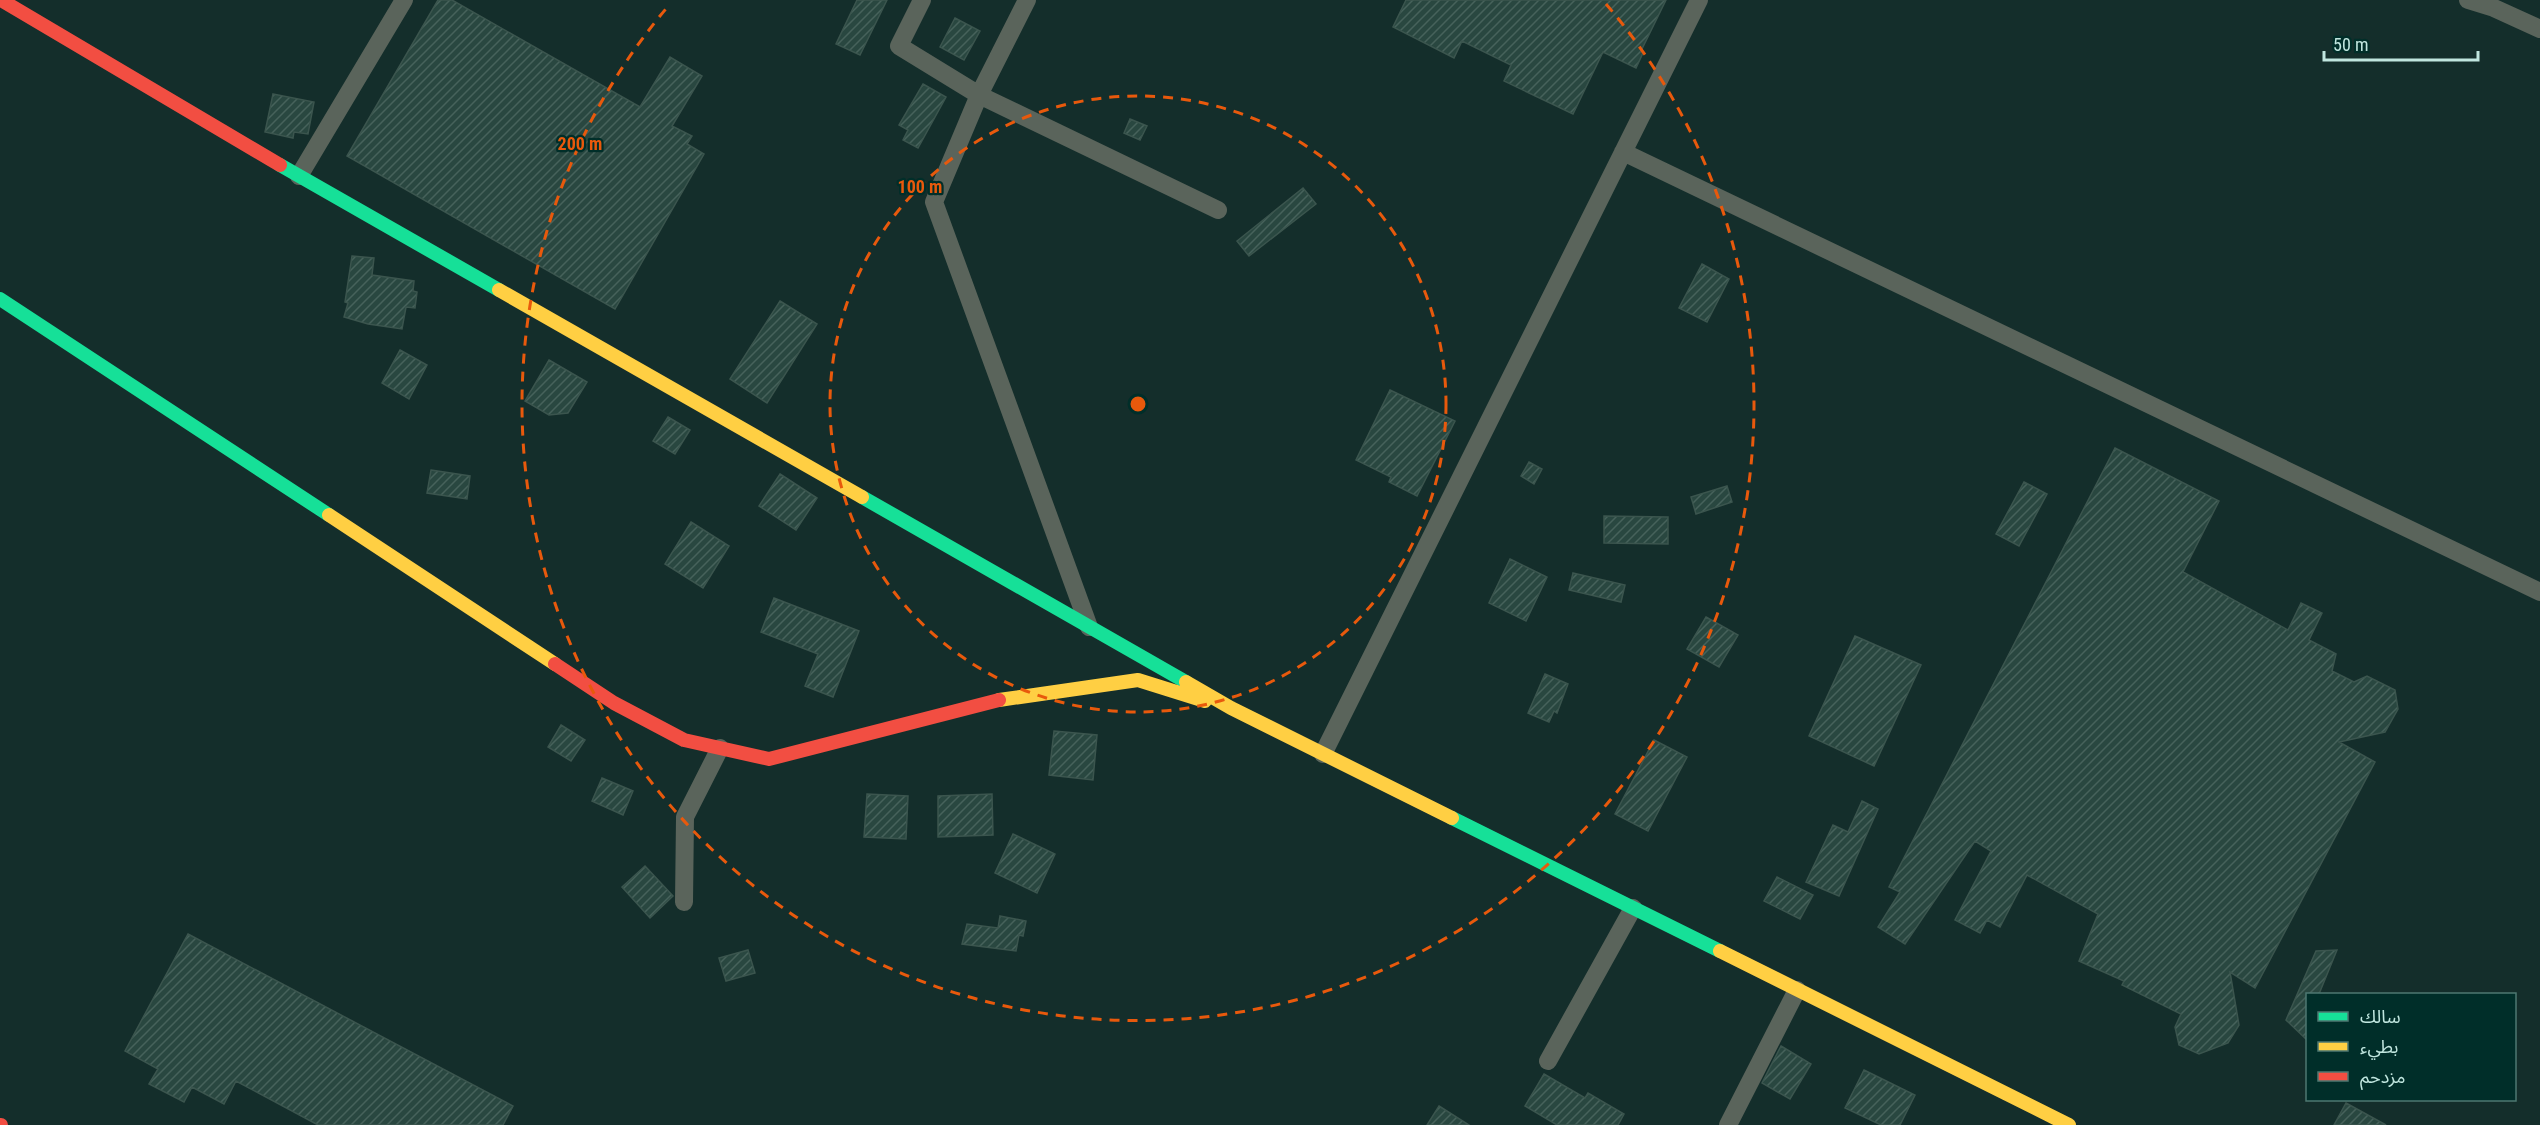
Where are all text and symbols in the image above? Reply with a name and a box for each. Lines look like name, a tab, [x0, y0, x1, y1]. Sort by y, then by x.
scale bar	[2324, 24, 2478, 62]
text: 50 m	[2333, 34, 2368, 55]
text: 200 m	[558, 133, 602, 154]
text: 100 m	[898, 176, 942, 197]
centre of rings	[1128, 394, 1148, 414]
legend	[2306, 993, 2516, 1101]
text: سالك	[2360, 1006, 2401, 1027]
text: بطيء	[2360, 1036, 2398, 1060]
text: مزدحم	[2360, 1066, 2405, 1090]

